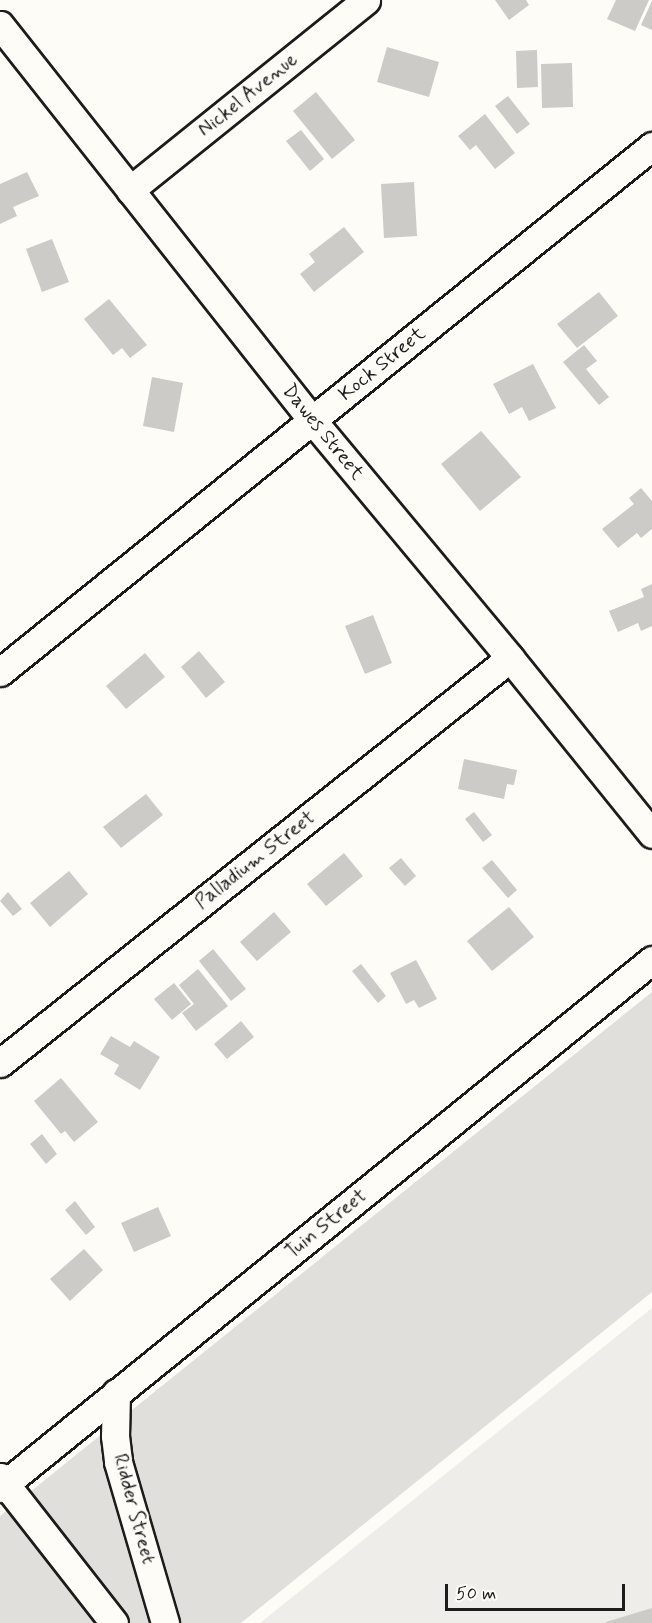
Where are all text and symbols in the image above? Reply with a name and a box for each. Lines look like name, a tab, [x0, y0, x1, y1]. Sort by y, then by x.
street label: Nickel Avenue	[194, 48, 302, 142]
street label: Kock Street	[334, 322, 430, 406]
street label: Dawes Street	[277, 379, 369, 485]
street label: Palladium Street	[190, 806, 320, 914]
street label: Tuin Street	[281, 1184, 371, 1264]
street label: Ridder Street	[107, 1449, 161, 1569]
scale bar	[448, 1572, 628, 1610]
text: 50 m	[456, 1582, 496, 1606]

